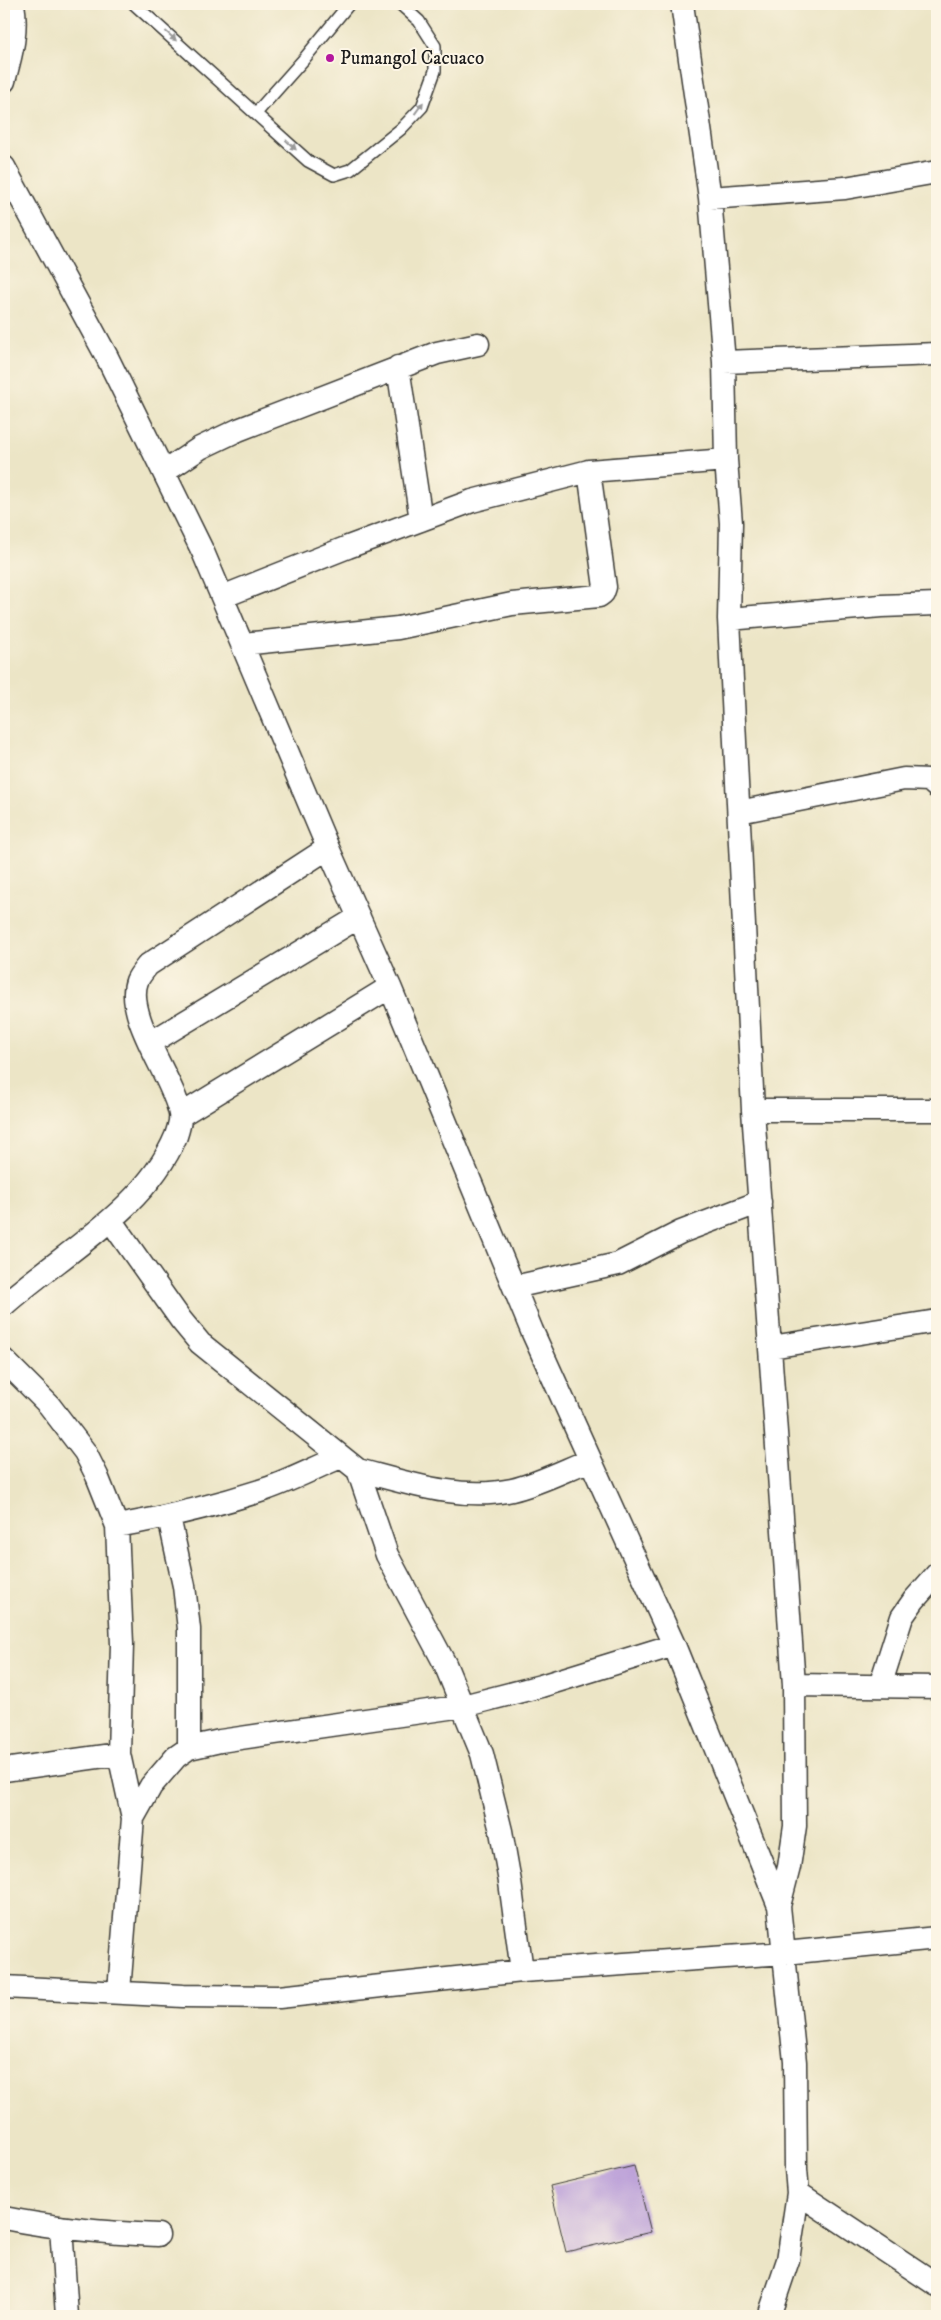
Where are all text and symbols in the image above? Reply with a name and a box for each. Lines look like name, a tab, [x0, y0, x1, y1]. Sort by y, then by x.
one-way arrow	[164, 30, 176, 42]
place label: Pumangol Cacuaco	[340, 47, 484, 70]
marker: Pumangol Cacuaco	[324, 52, 336, 64]
one-way arrow	[414, 101, 424, 115]
one-way arrow	[285, 139, 297, 151]

